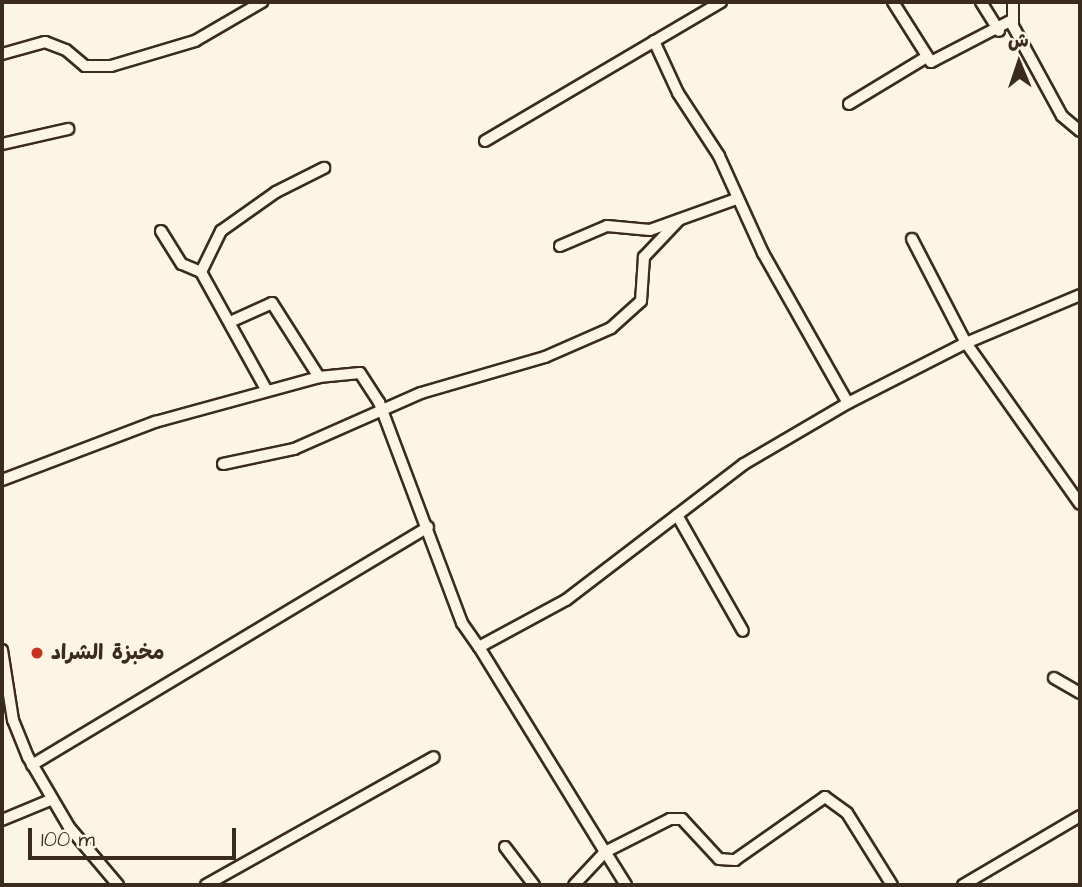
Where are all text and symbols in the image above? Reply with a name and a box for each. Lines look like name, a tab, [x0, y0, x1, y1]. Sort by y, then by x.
north arrow	[984, 28, 1054, 98]
text: ش	[1007, 28, 1029, 55]
place label: مخبزة الشراد	[51, 640, 165, 666]
marker: مخبزة الشراد	[29, 645, 45, 661]
scale bar	[32, 814, 240, 858]
text: 100 m	[41, 825, 95, 854]

